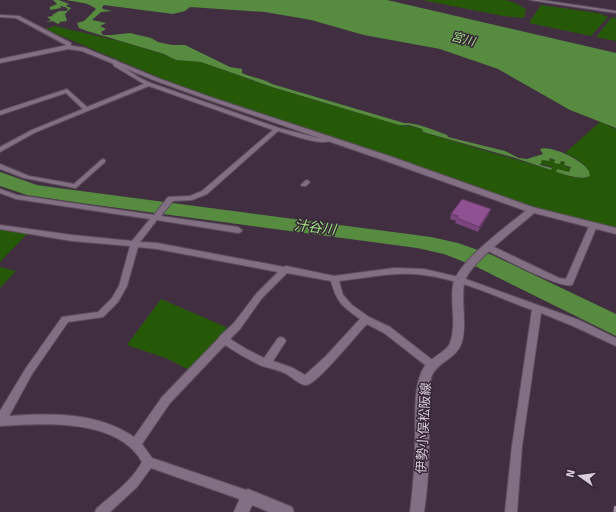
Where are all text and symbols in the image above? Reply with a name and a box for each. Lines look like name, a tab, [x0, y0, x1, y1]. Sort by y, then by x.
water label: 宮川	[450, 29, 478, 49]
water label: 汁谷川	[293, 217, 339, 239]
street label: 伊勢小俣松阪線	[414, 382, 433, 474]
north arrow	[560, 456, 600, 496]
text: N	[564, 469, 578, 479]

